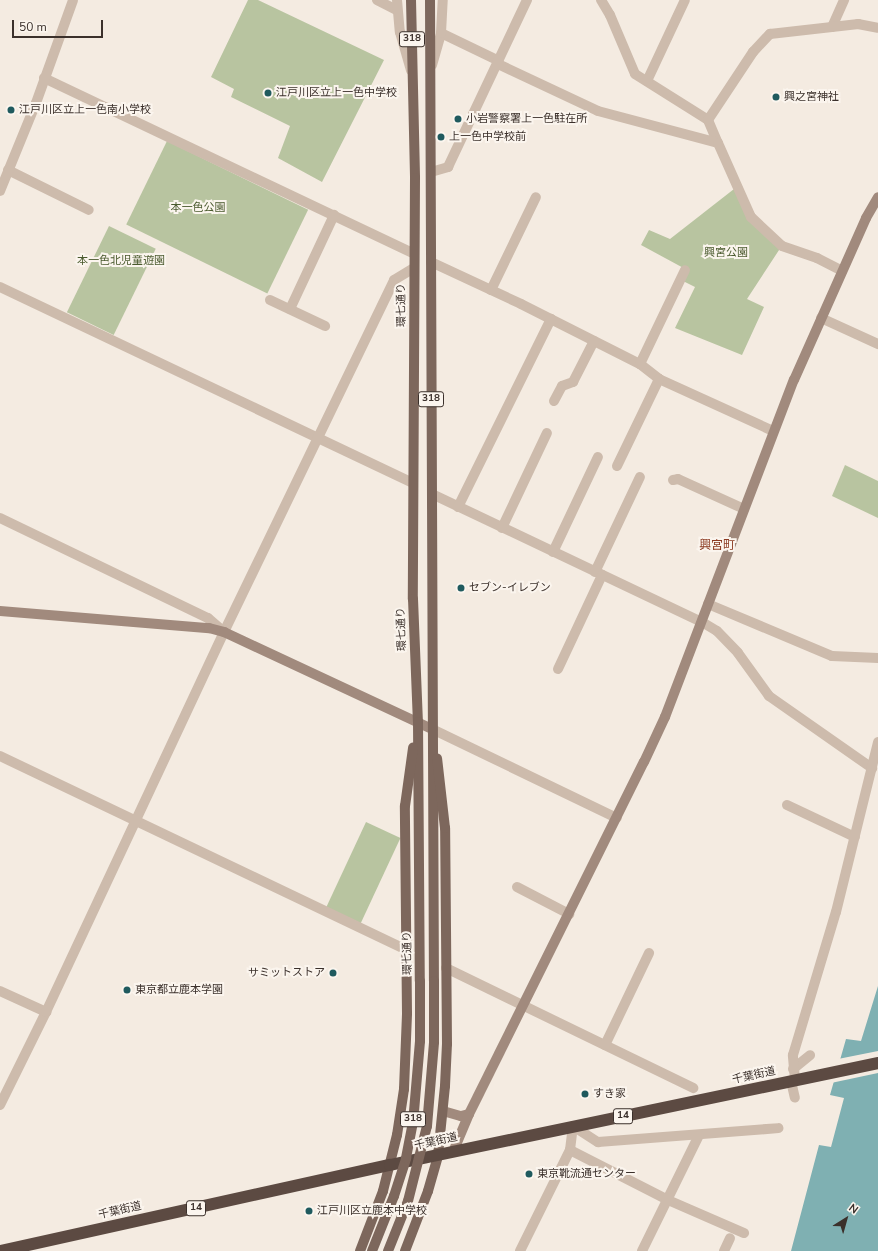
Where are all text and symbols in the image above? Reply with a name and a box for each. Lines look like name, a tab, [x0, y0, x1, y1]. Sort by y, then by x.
scale bar	[14, 12, 105, 38]
text: 50 m	[19, 19, 47, 35]
road number: 318	[399, 31, 425, 47]
place label: 江戸川区立上一色中学校	[276, 86, 397, 100]
marker: 江戸川区立上一色中学校	[263, 88, 273, 98]
place label: 興之宮神社	[784, 90, 839, 104]
marker: 興之宮神社	[771, 92, 781, 102]
place label: 江戸川区立上一色南小学校	[19, 103, 151, 117]
marker: 江戸川区立上一色南小学校	[6, 105, 16, 115]
place label: 小岩警察署上一色駐在所	[466, 112, 587, 126]
marker: 小岩警察署上一色駐在所	[453, 114, 463, 124]
place label: 上一色中学校前	[449, 130, 526, 144]
marker: 上一色中学校前	[436, 132, 446, 142]
park label: 本一色公園	[171, 201, 225, 215]
park label: 興宮公園	[704, 246, 748, 260]
park label: 本一色北児童遊園	[77, 254, 165, 268]
street label: 環七通り	[395, 283, 409, 327]
road number: 318	[418, 391, 444, 407]
district label: 興宮町	[699, 539, 735, 553]
place label: セブン-イレブン	[469, 581, 551, 595]
marker: セブン-イレブン	[456, 583, 466, 593]
street label: 環七通り	[395, 607, 409, 651]
street label: 環七通り	[401, 931, 415, 975]
place label: サミットストア	[248, 966, 325, 980]
marker: サミットストア	[328, 968, 338, 978]
place label: 東京都立鹿本学園	[135, 983, 223, 997]
marker: 東京都立鹿本学園	[122, 985, 132, 995]
street label: 千葉街道	[731, 1065, 777, 1087]
place label: すき家	[593, 1087, 626, 1101]
marker: すき家	[580, 1089, 590, 1099]
road number: 14	[613, 1108, 633, 1124]
road number: 318	[400, 1111, 426, 1127]
street label: 千葉街道	[413, 1131, 459, 1153]
place label: 東京靴流通センター	[537, 1167, 636, 1181]
marker: 東京靴流通センター	[524, 1169, 534, 1179]
north arrow	[826, 1199, 866, 1239]
street label: 千葉街道	[97, 1200, 143, 1222]
road number: 14	[186, 1200, 206, 1216]
text: N	[846, 1201, 861, 1217]
place label: 江戸川区立鹿本中学校	[317, 1204, 427, 1218]
marker: 江戸川区立鹿本中学校	[304, 1206, 314, 1216]

